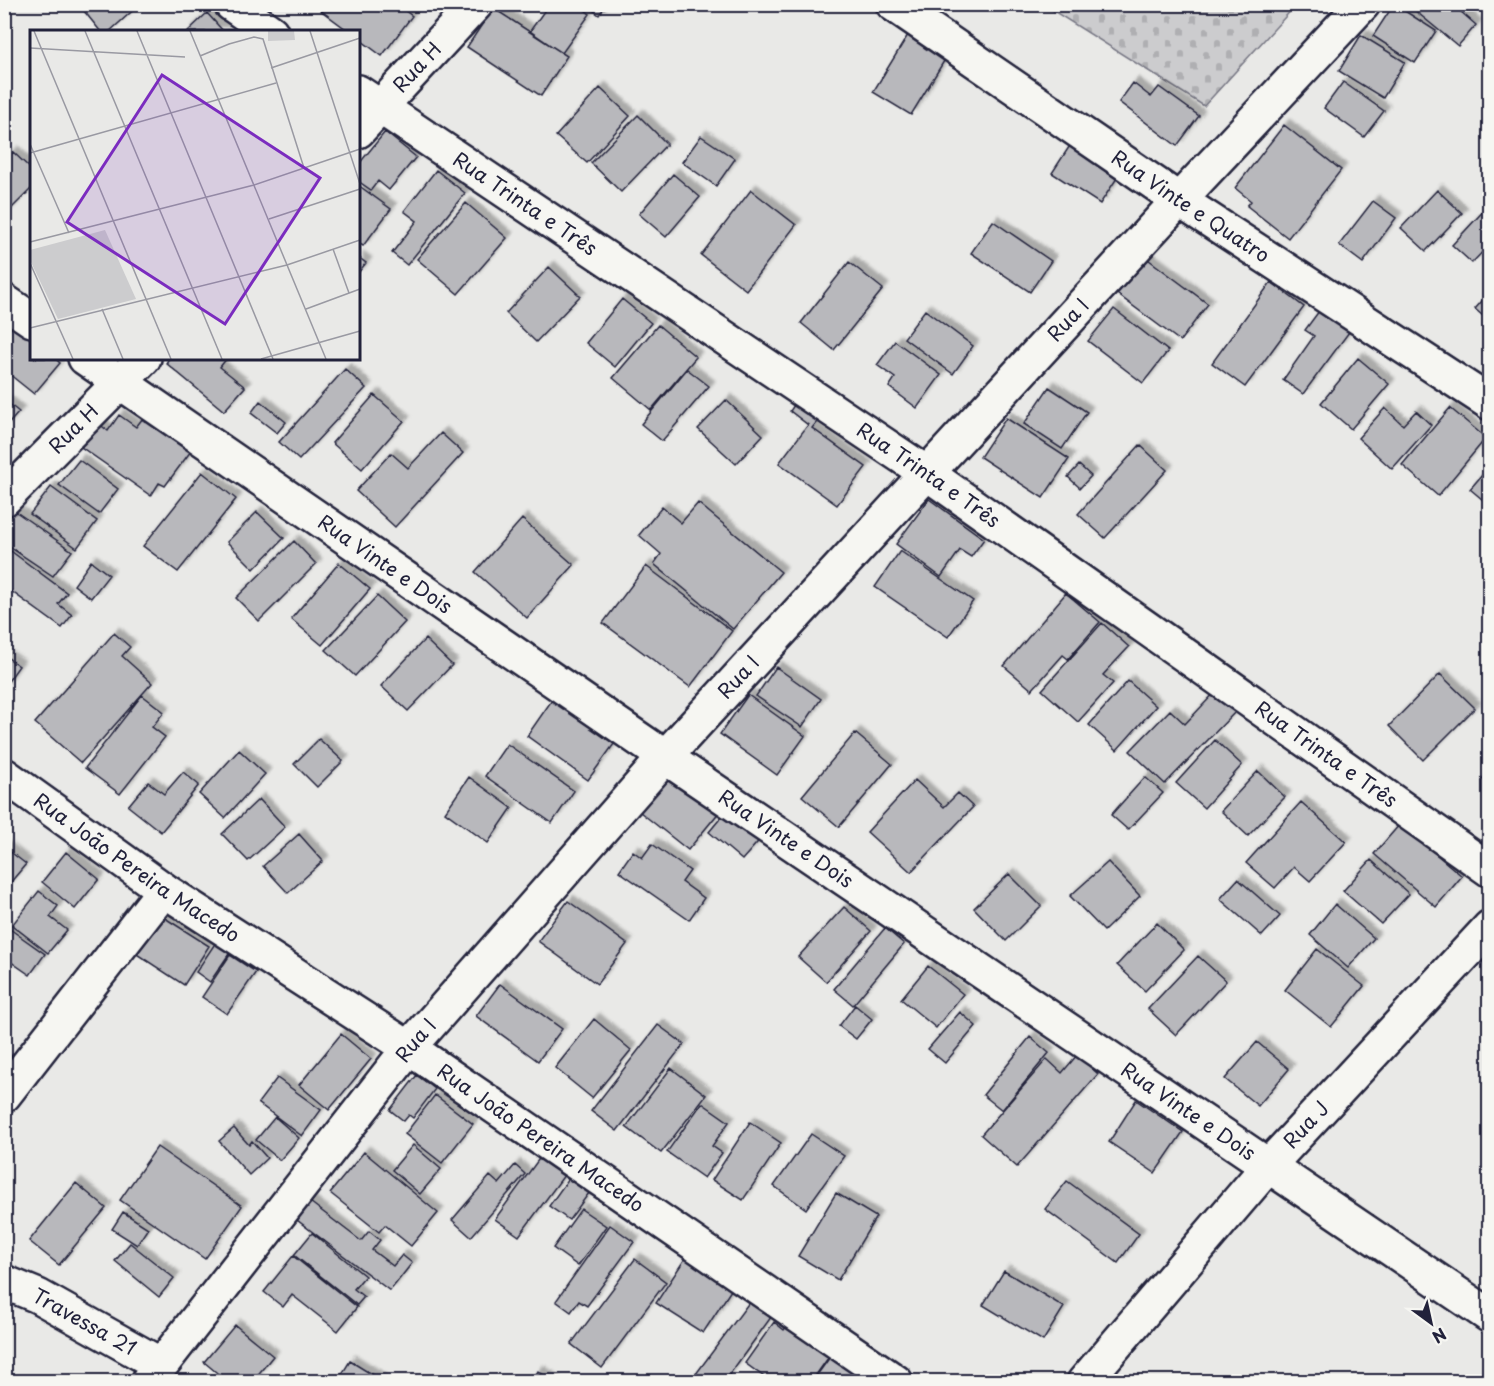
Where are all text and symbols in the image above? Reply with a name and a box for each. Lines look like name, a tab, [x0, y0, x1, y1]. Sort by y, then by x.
inset map	[30, 30, 360, 360]
street label: Rua H	[385, 34, 448, 99]
street label: Rua Vinte e Quatro	[1106, 142, 1276, 269]
street label: Rua Trinta e Três	[447, 144, 604, 262]
street label: Rua I	[1040, 291, 1095, 348]
street label: Rua H	[41, 396, 105, 460]
street label: Rua Trinta e Três	[851, 414, 1007, 534]
street label: Rua Vinte e Dois	[312, 507, 459, 620]
street label: Rua I	[710, 648, 766, 705]
street label: Rua Trinta e Três	[1249, 693, 1404, 814]
street label: Rua Vinte e Dois	[713, 782, 860, 895]
street label: Rua João Pereira Macedo	[28, 785, 246, 949]
street label: Rua I	[387, 1011, 443, 1068]
street label: Rua Vinte e Dois	[1115, 1054, 1262, 1167]
street label: Rua João Pereira Macedo	[431, 1056, 651, 1219]
street label: Rua J	[1276, 1094, 1336, 1155]
street label: Travessa 21	[27, 1280, 142, 1362]
north arrow	[1401, 1293, 1461, 1353]
text: N	[1428, 1323, 1452, 1350]

